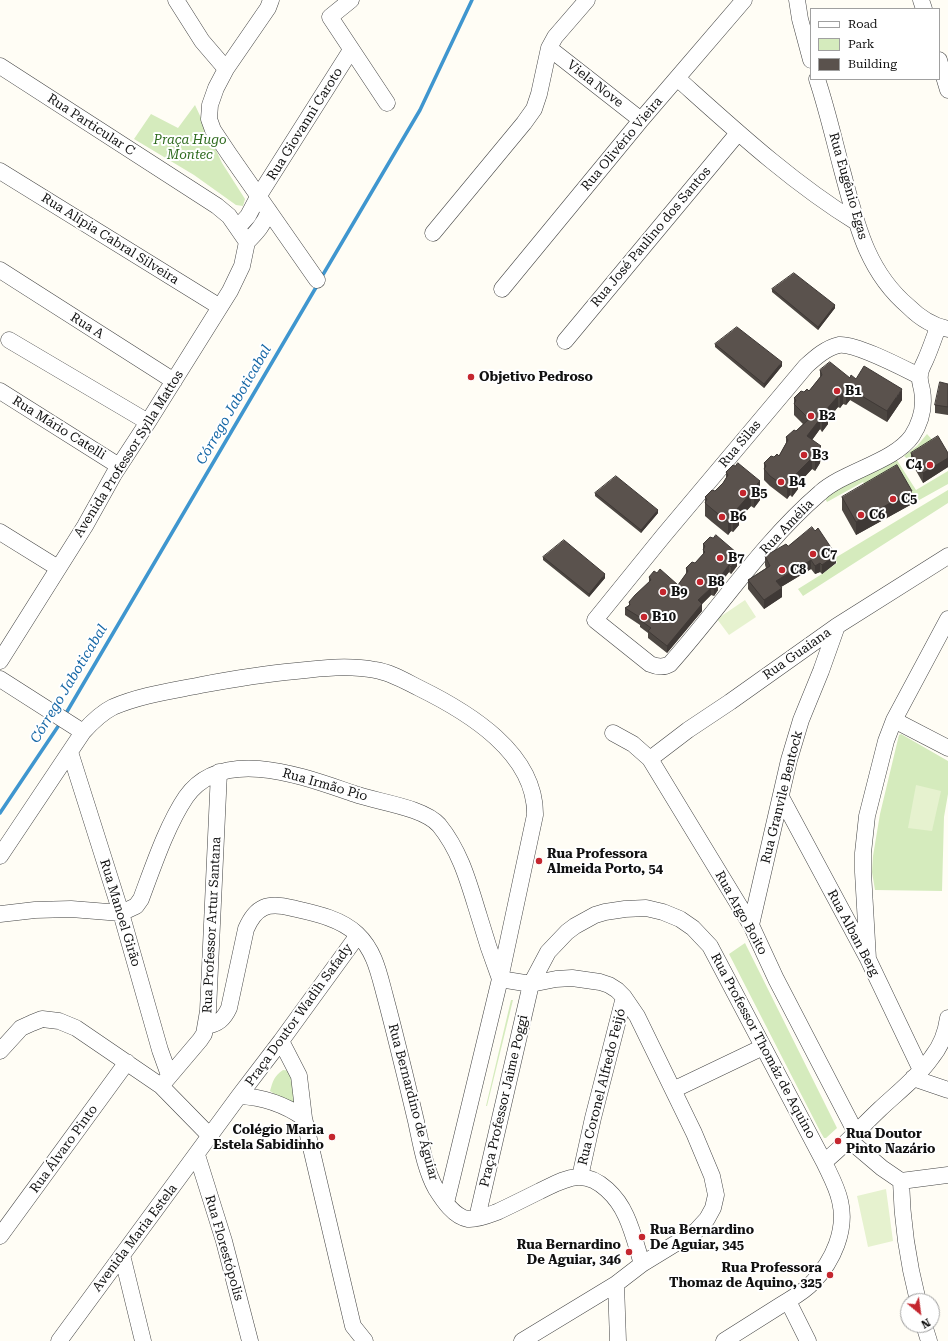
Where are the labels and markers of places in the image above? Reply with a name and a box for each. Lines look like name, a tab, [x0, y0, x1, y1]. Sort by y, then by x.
place label: Objetivo Pedroso	[479, 369, 593, 385]
marker: Objetivo Pedroso	[466, 372, 476, 382]
place label: B1	[845, 383, 862, 399]
marker: B1	[832, 386, 842, 396]
place label: B2	[819, 408, 836, 424]
marker: B2	[806, 411, 816, 421]
place label: B3	[812, 447, 829, 463]
marker: B3	[799, 450, 809, 460]
place label: C4	[906, 457, 922, 473]
marker: C4	[925, 460, 935, 470]
place label: B4	[789, 474, 806, 490]
marker: B4	[776, 477, 786, 487]
place label: B5	[751, 485, 768, 501]
marker: B5	[738, 488, 748, 498]
place label: C5	[901, 491, 917, 507]
marker: C5	[888, 494, 898, 504]
place label: C6	[869, 507, 885, 523]
place label: B6	[730, 509, 747, 525]
marker: C6	[856, 510, 866, 520]
marker: B6	[717, 512, 727, 522]
place label: C7	[821, 546, 837, 562]
marker: C7	[808, 549, 818, 559]
place label: B7	[728, 550, 745, 566]
marker: B7	[715, 553, 725, 563]
place label: C8	[790, 562, 806, 578]
marker: C8	[777, 565, 787, 575]
place label: B8	[708, 574, 725, 590]
marker: B8	[695, 577, 705, 587]
place label: B9	[671, 584, 688, 600]
marker: B9	[658, 587, 668, 597]
place label: B10	[652, 609, 676, 625]
marker: B10	[639, 612, 649, 622]
place label: Rua Professora Almeida Porto, 54	[547, 846, 663, 877]
marker: Rua Professora Almeida Porto, 54	[534, 856, 544, 866]
place label: Colégio Maria Estela Sabidinho	[213, 1122, 324, 1153]
place label: Rua Doutor Pinto Nazário	[846, 1126, 935, 1157]
marker: Colégio Maria Estela Sabidinho	[327, 1132, 337, 1142]
marker: Rua Doutor Pinto Nazário	[833, 1136, 843, 1146]
place label: Rua Bernardino De Aguiar, 345	[650, 1222, 754, 1253]
marker: Rua Bernardino De Aguiar, 345	[637, 1232, 647, 1242]
place label: Rua Bernardino De Aguiar, 346	[517, 1237, 621, 1268]
marker: Rua Bernardino De Aguiar, 346	[624, 1247, 634, 1257]
place label: Rua Professora Thomaz de Aquino, 325	[669, 1260, 822, 1291]
marker: Rua Professora Thomaz de Aquino, 325	[825, 1270, 835, 1280]

